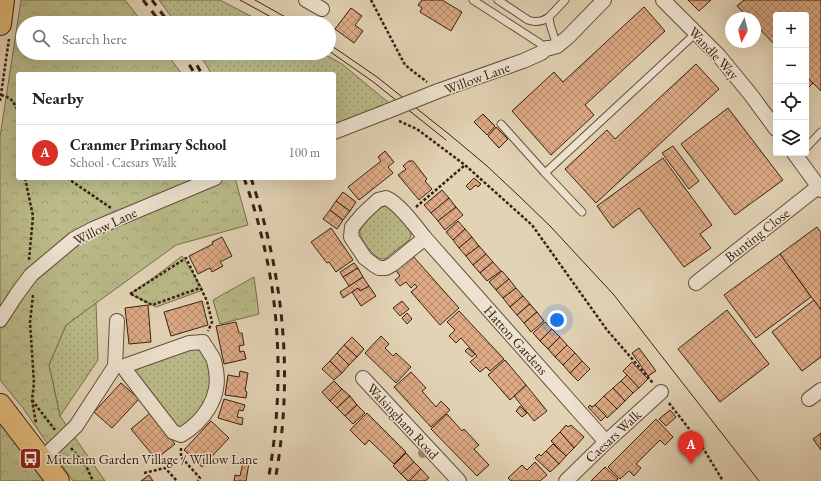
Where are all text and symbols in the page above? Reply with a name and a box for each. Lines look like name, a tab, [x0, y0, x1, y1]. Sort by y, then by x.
north arrow	[725, 12, 761, 48]
map controls	[773, 12, 809, 156]
button: +	[773, 12, 809, 48]
search box	[16, 16, 336, 60]
street label: Wandle Way	[685, 23, 744, 84]
icon: search	[30, 27, 52, 49]
text: Search here	[62, 29, 127, 48]
button: −	[773, 48, 809, 84]
street label: Willow Lane	[442, 58, 513, 98]
button: locate	[773, 84, 809, 120]
text: Nearby	[32, 87, 84, 109]
button: layers	[773, 120, 809, 156]
text: Cranmer Primary School	[70, 135, 227, 154]
text: A	[40, 144, 50, 161]
text: 100 m	[289, 144, 320, 161]
text: School · Caesars Walk	[70, 154, 177, 171]
street label: Willow Lane	[70, 203, 140, 249]
street label: Bunting Close	[721, 204, 793, 266]
street label: Hatton Gardens	[480, 301, 552, 379]
your location	[547, 310, 567, 330]
street label: Walsingham Road	[363, 379, 443, 463]
street label: Caesars Walk	[581, 405, 645, 466]
pin: A	[678, 431, 704, 464]
bus stop icon: Mitcham Garden Village / Willow Lane	[18, 446, 44, 472]
place label: Mitcham Garden Village / Willow Lane	[46, 450, 258, 468]

